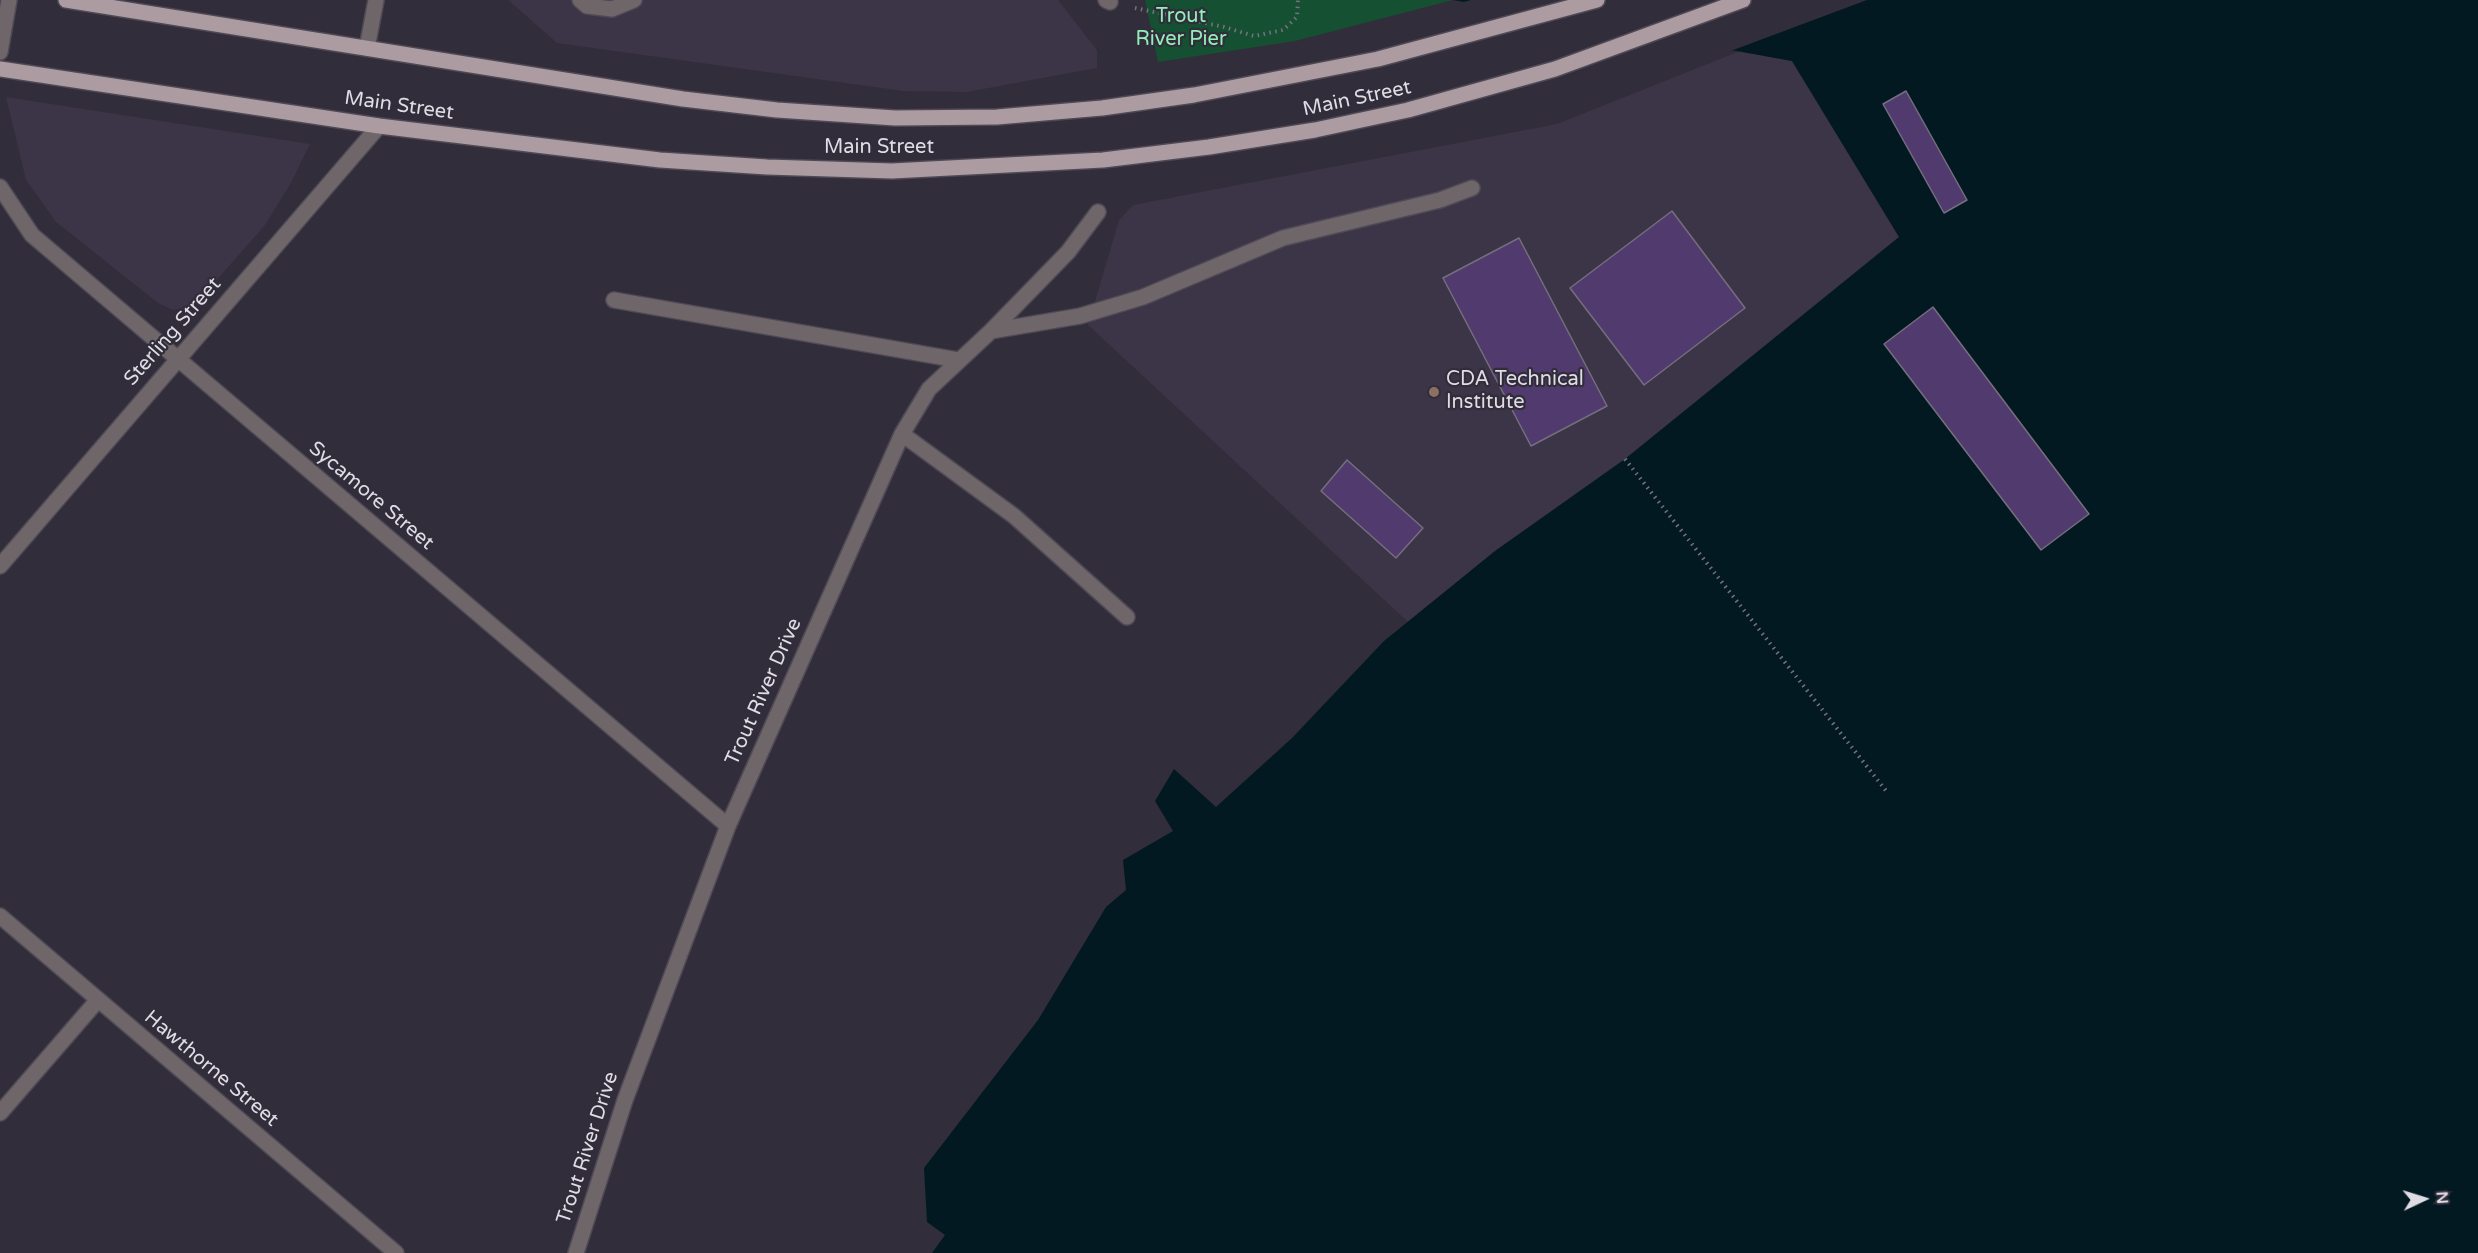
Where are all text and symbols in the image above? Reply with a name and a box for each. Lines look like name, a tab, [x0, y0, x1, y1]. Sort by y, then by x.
park label: Trout River Pier	[1135, 5, 1227, 52]
street label: Main Street	[1301, 76, 1413, 122]
street label: Main Street	[343, 86, 455, 126]
street label: Main Street	[824, 136, 934, 160]
street label: Sterling Street	[120, 273, 226, 391]
place label: CDA Technical Institute	[1446, 368, 1584, 415]
marker: CDA Technical Institute	[1427, 385, 1441, 399]
street label: Sycamore Street	[304, 437, 438, 555]
street label: Trout River Drive	[721, 615, 807, 769]
street label: Hawthorne Street	[139, 1006, 283, 1132]
street label: Trout River Drive	[552, 1069, 624, 1227]
north arrow	[2394, 1169, 2454, 1229]
text: N	[2432, 1191, 2452, 1205]

